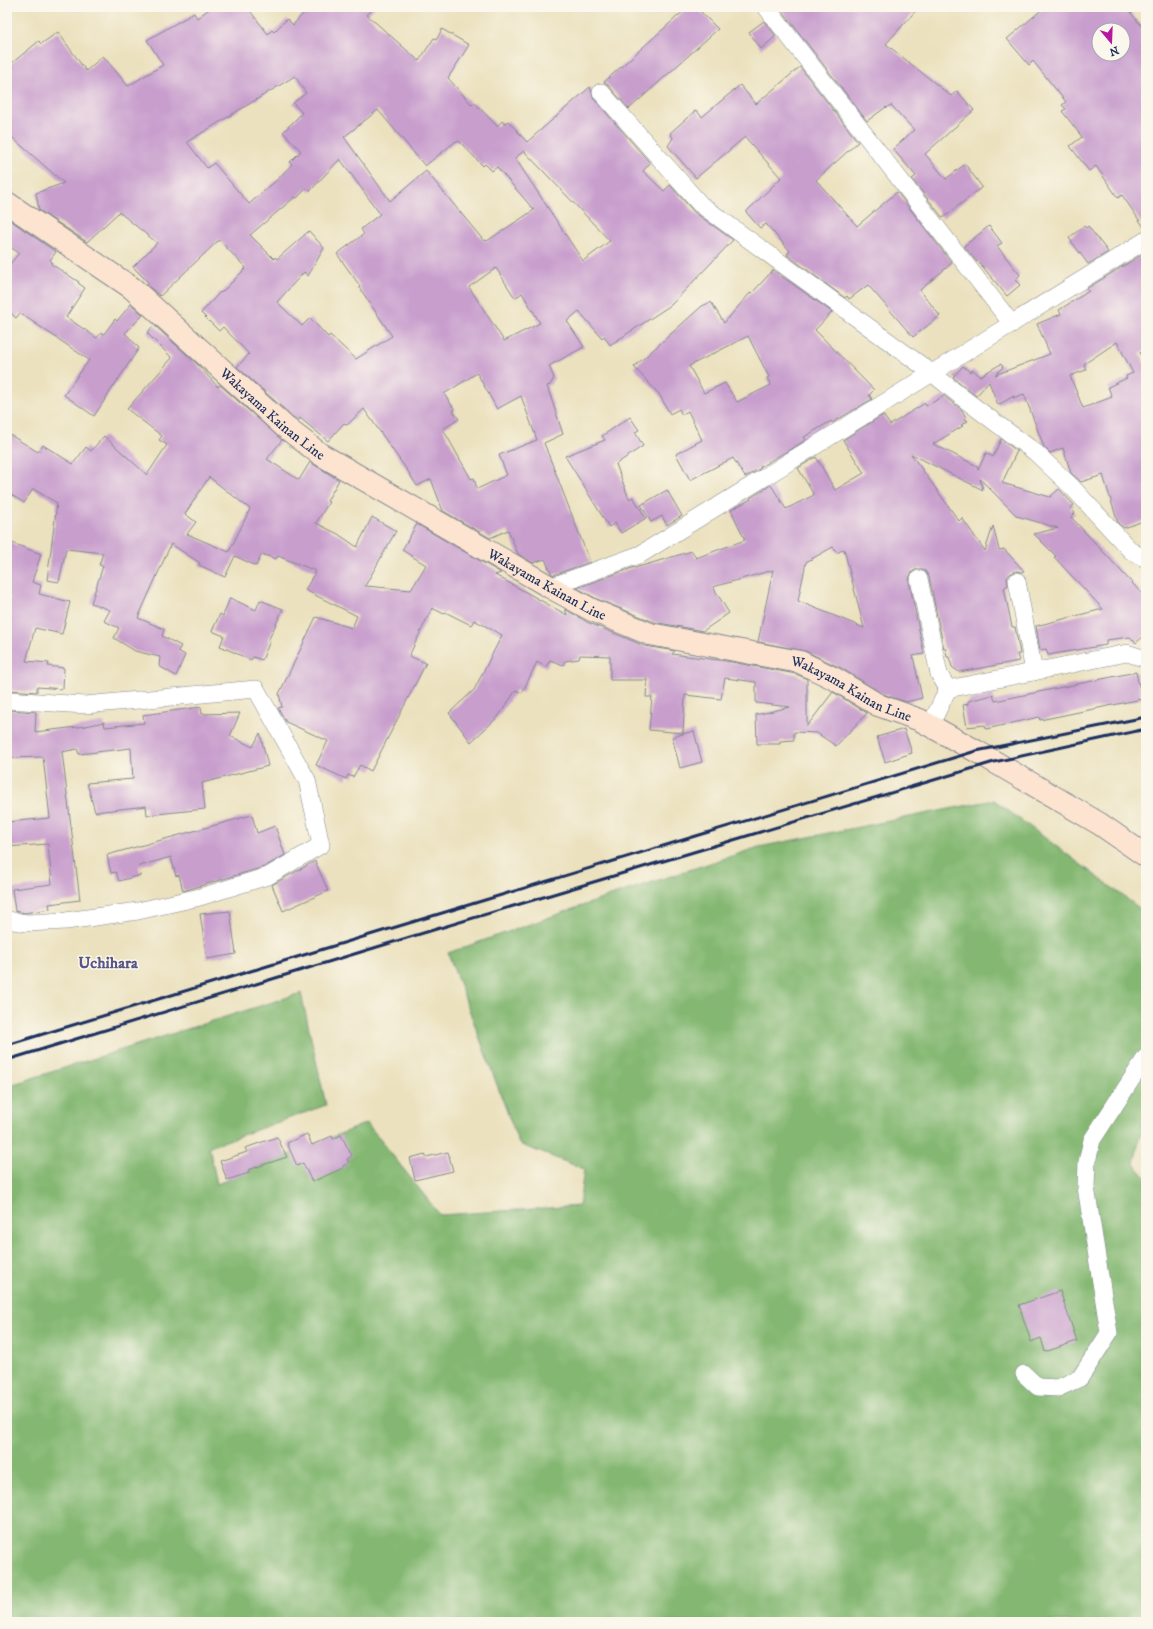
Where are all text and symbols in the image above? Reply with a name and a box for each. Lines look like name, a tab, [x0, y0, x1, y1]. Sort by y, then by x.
north arrow	[1091, 22, 1131, 62]
text: N	[1107, 42, 1120, 59]
street label: Wakayama Kainan Line	[215, 364, 328, 465]
street label: Wakayama Kainan Line	[483, 544, 609, 625]
street label: Wakayama Kainan Line	[789, 652, 914, 726]
district label: Uchihara	[78, 953, 139, 973]

